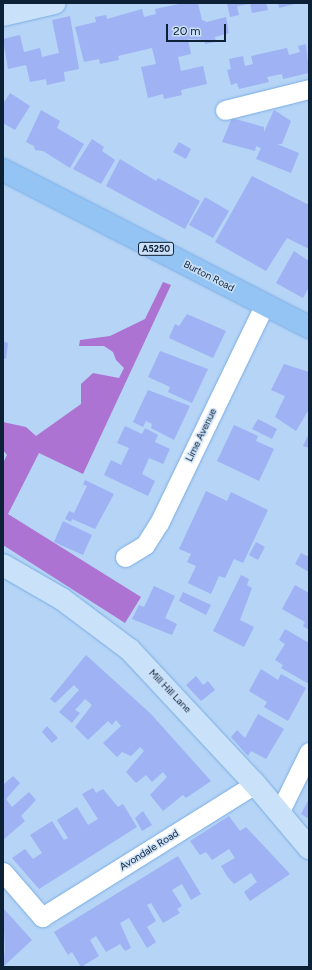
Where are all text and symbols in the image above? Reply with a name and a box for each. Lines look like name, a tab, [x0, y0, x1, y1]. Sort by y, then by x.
scale bar	[168, 16, 228, 42]
text: 20 m	[173, 24, 201, 38]
road number: A5250	[138, 242, 174, 256]
street label: Burton Road	[181, 258, 237, 294]
street label: Lime Avenue	[183, 406, 219, 464]
street label: Mill Hill Lane	[146, 667, 194, 715]
street label: Avondale Road	[117, 827, 181, 873]

